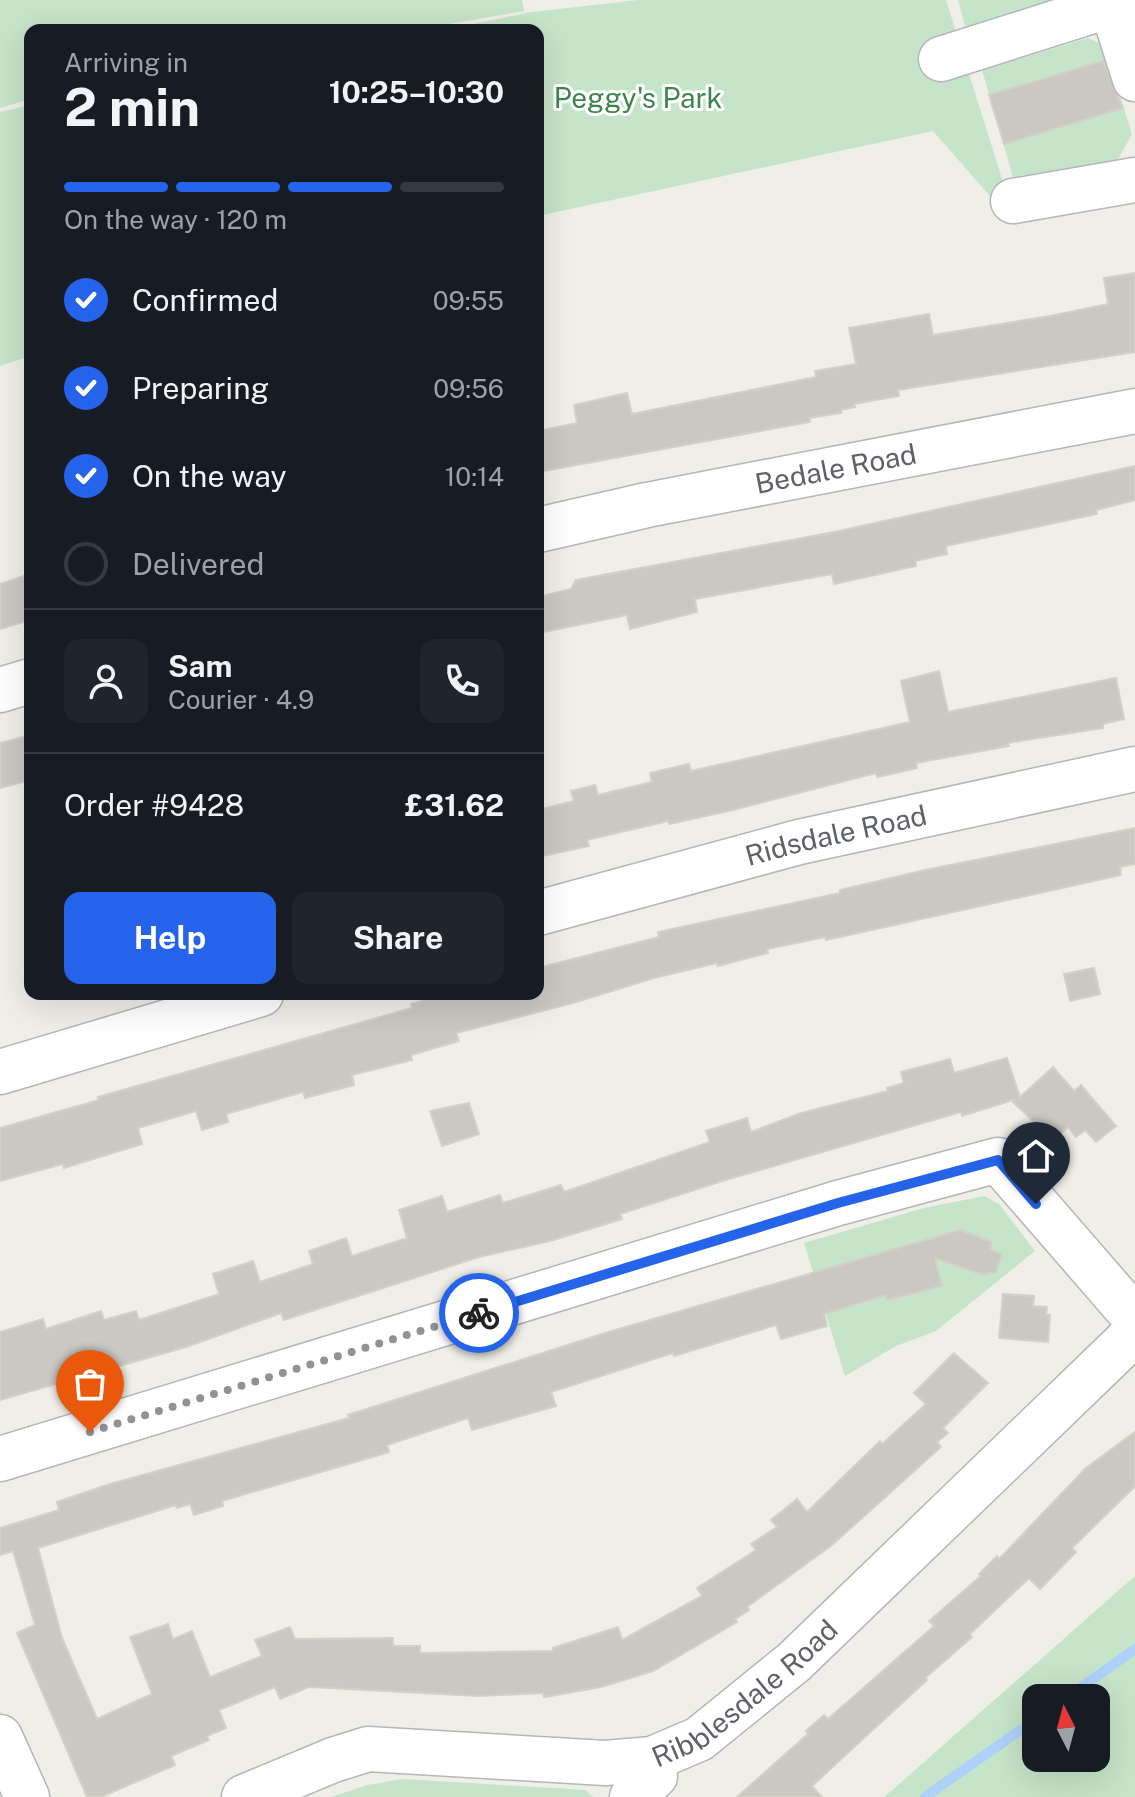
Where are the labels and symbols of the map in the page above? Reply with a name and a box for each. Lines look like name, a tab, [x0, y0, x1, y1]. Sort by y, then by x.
park label: Peggy's Park	[554, 81, 722, 114]
street label: Bedale Road	[752, 436, 919, 500]
street label: Ridsdale Road	[741, 798, 930, 872]
pin	[1002, 1122, 1070, 1204]
courier	[439, 1273, 519, 1353]
pin	[56, 1350, 124, 1432]
street label: Ribblesdale Road	[647, 1612, 844, 1773]
north arrow	[1022, 1684, 1110, 1772]

